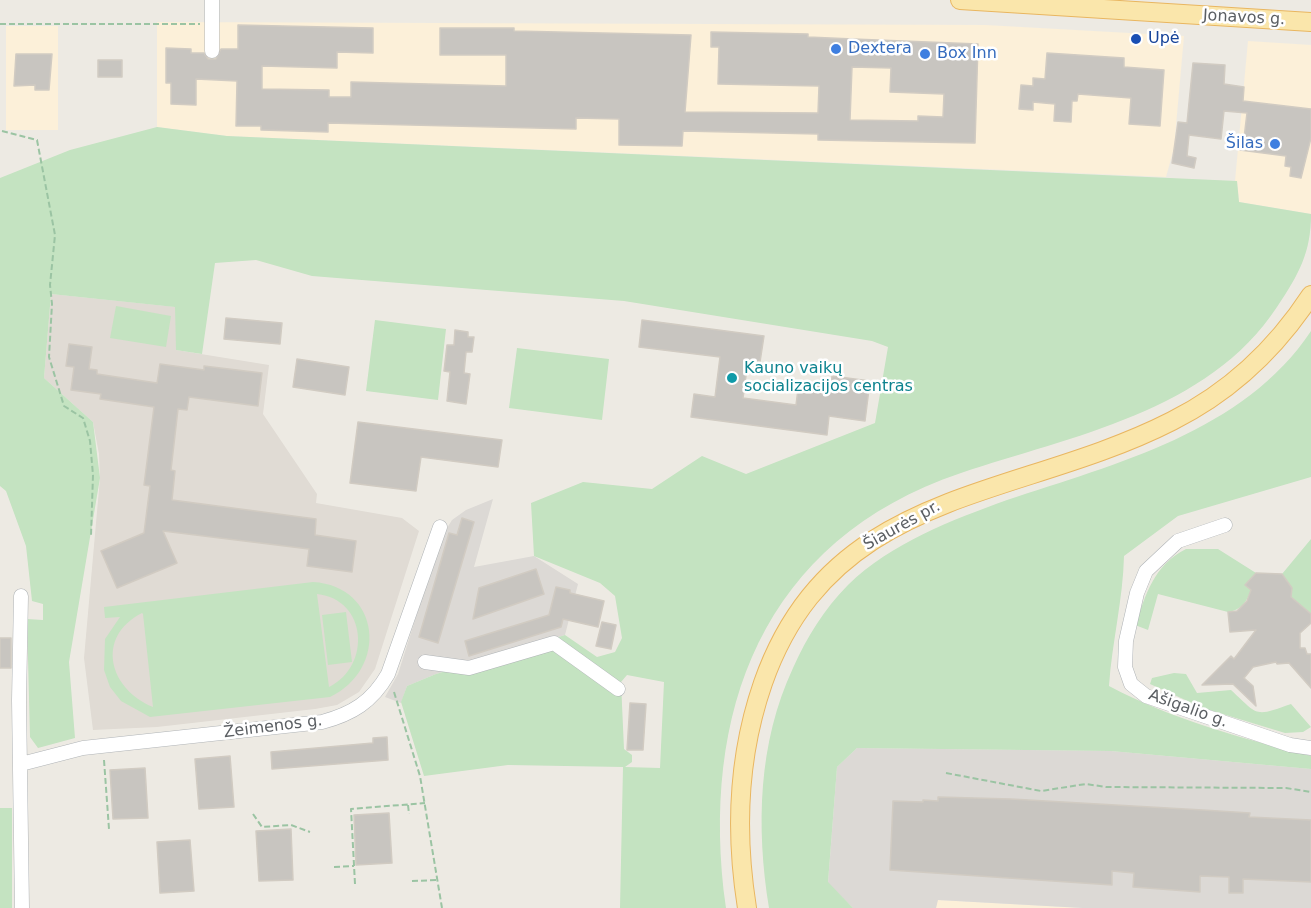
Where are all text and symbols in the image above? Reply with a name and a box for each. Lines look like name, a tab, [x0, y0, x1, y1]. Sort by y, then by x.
street label: Jonavos g.	[1202, 6, 1286, 30]
place label: Upė	[1148, 29, 1180, 49]
marker: Upė	[1129, 32, 1143, 46]
place label: Dextera	[848, 39, 912, 59]
marker: Dextera	[829, 42, 843, 56]
place label: Box Inn	[937, 44, 997, 64]
marker: Box Inn	[918, 47, 932, 61]
place label: Šilas	[1226, 134, 1263, 154]
marker: Šilas	[1268, 137, 1282, 151]
place label: Kauno vaikų socializacijos centras	[744, 359, 913, 397]
marker: Kauno vaikų socializacijos centras	[725, 371, 739, 385]
street label: Šiaurės pr.	[860, 497, 944, 555]
street label: Ašigalio g.	[1146, 686, 1230, 732]
street label: Žeimenos g.	[223, 711, 323, 743]

